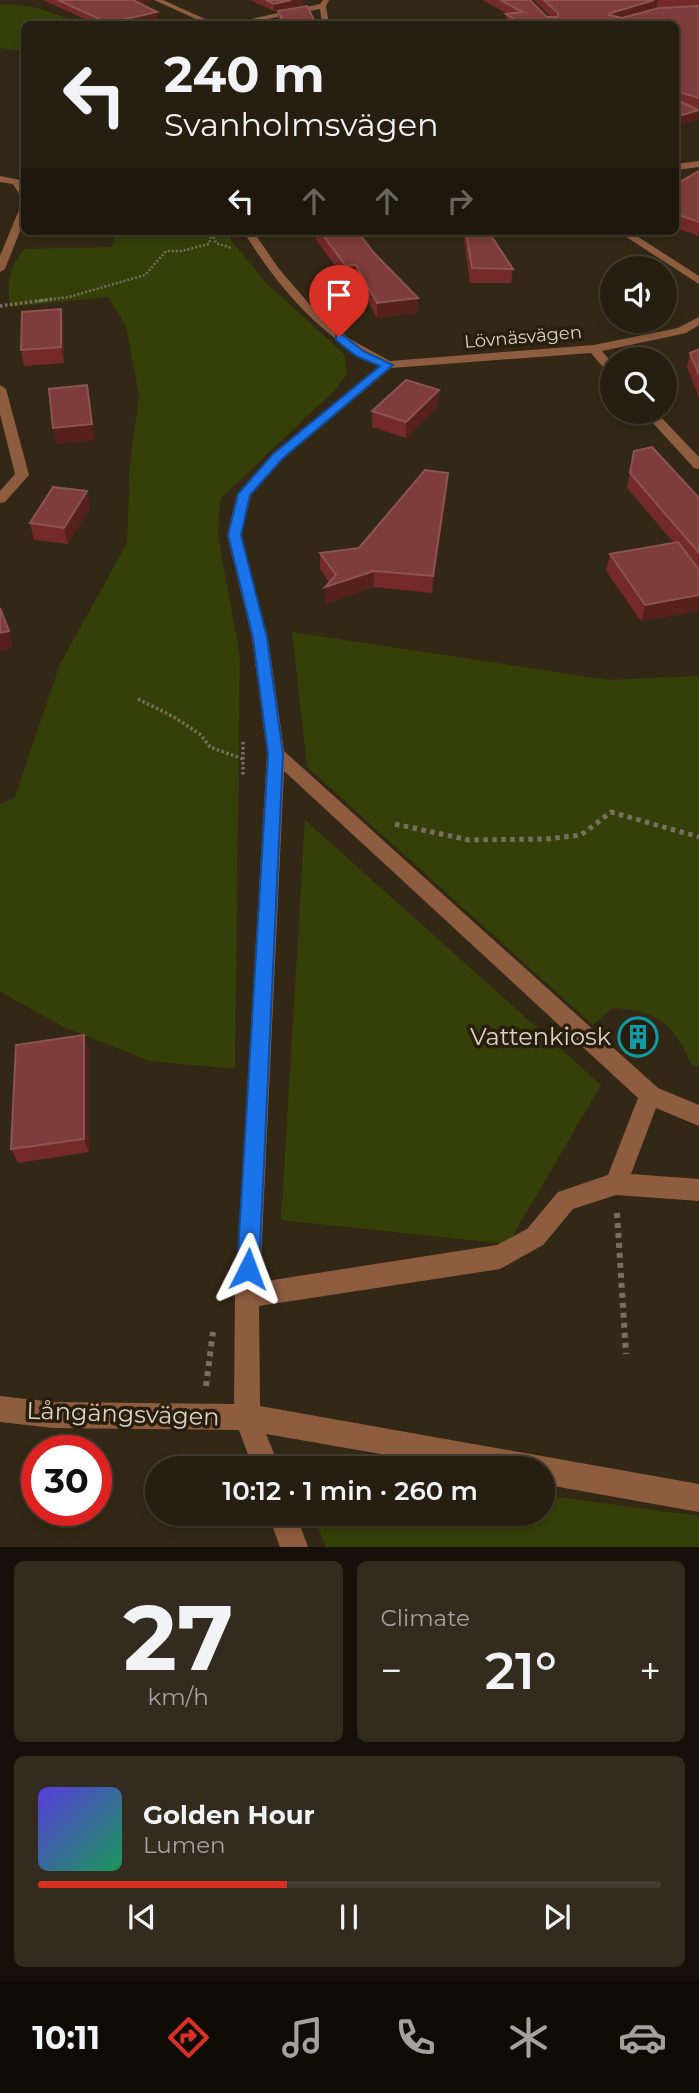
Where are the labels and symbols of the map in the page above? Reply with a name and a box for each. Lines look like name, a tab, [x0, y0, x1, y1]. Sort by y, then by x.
pin	[309, 265, 369, 337]
street label: Lövnäsvägen	[463, 321, 583, 353]
building icon: Vattenkiosk	[617, 1016, 659, 1058]
place label: Vattenkiosk	[470, 1022, 612, 1051]
position arrow	[211, 1232, 285, 1306]
street label: Långängsvägen	[26, 1396, 220, 1431]
speed limit sign: 30	[21, 1435, 112, 1526]

